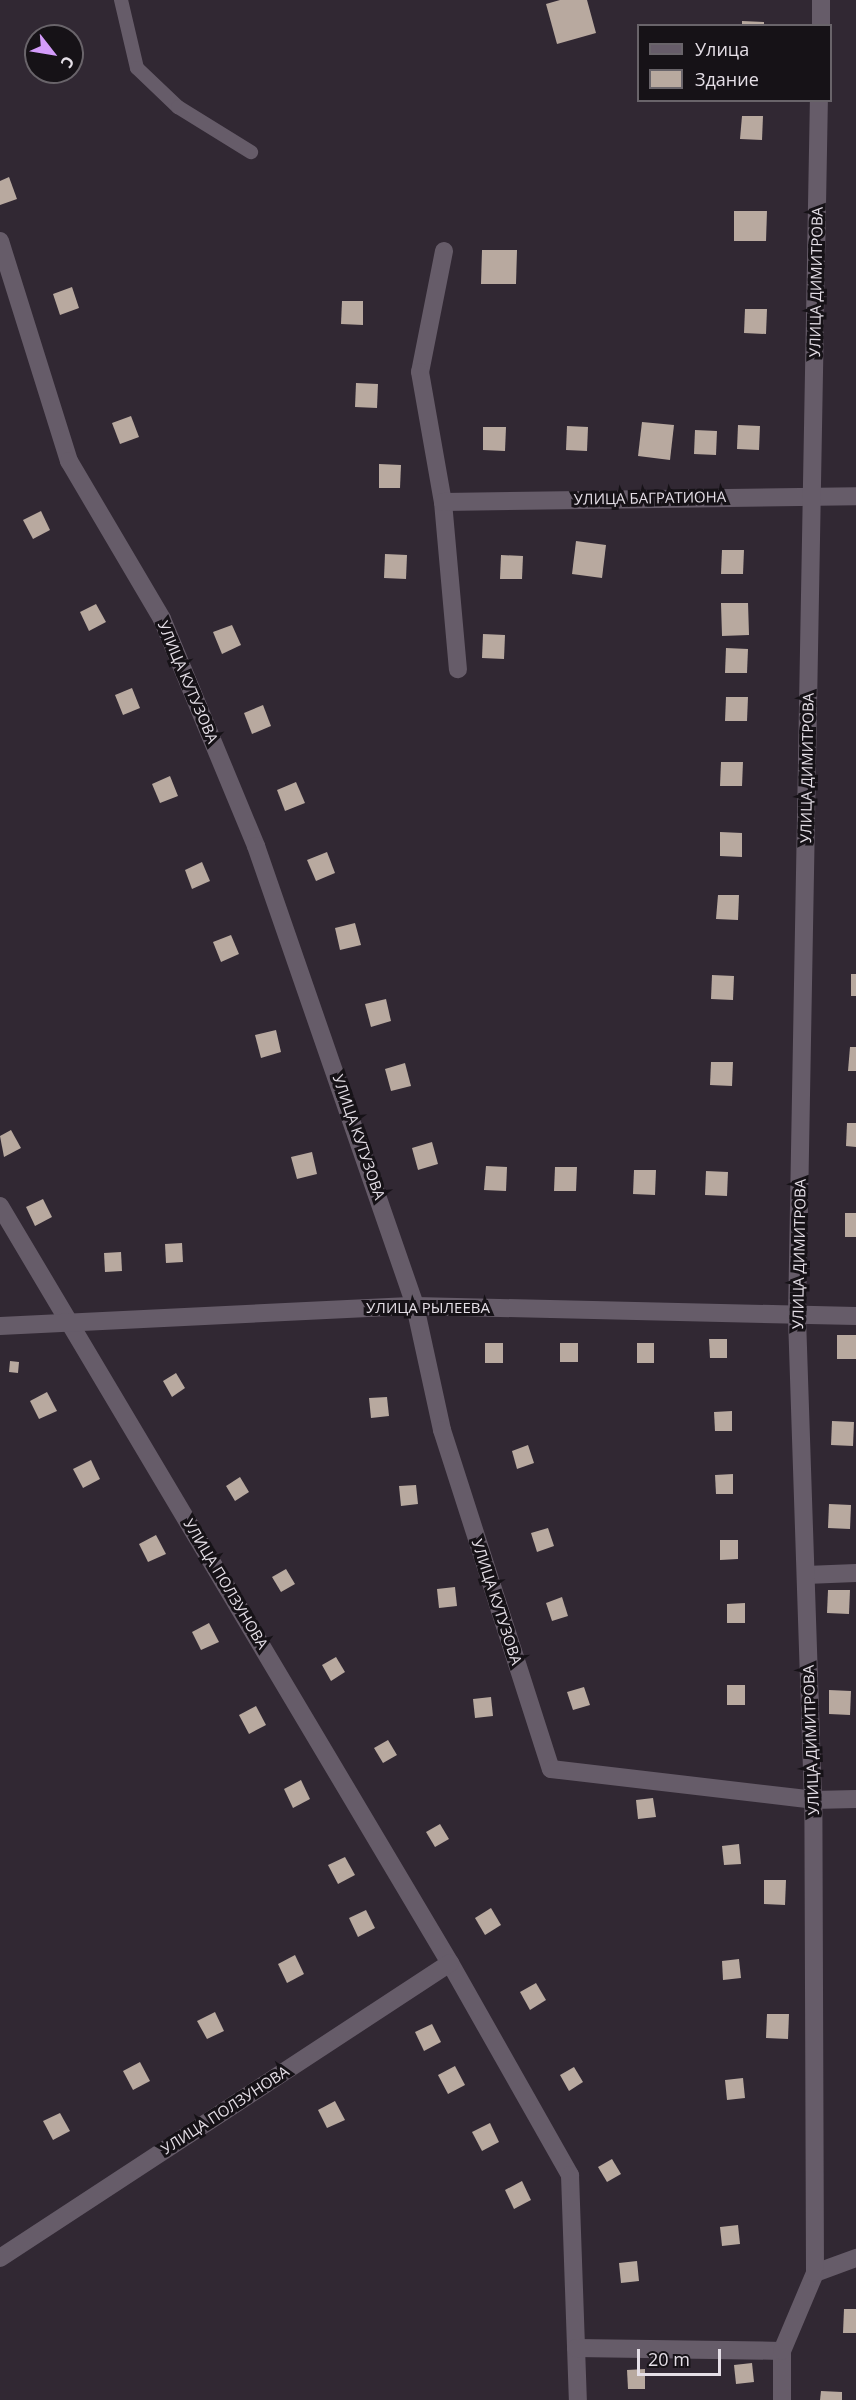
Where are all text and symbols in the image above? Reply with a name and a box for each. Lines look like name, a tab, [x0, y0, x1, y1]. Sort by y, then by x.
north arrow	[24, 24, 84, 84]
legend	[637, 24, 832, 102]
text: Улица	[695, 37, 749, 61]
text: С	[56, 52, 80, 72]
text: Здание	[695, 67, 759, 91]
street label: УЛИЦА ДИМИТРОВА	[806, 207, 826, 357]
street label: УЛИЦА БАГРАТИОНА	[574, 488, 726, 508]
street label: УЛИЦА КУТУЗОВА	[154, 618, 222, 746]
street label: УЛИЦА ДИМИТРОВА	[797, 693, 817, 843]
street label: УЛИЦА КУТУЗОВА	[329, 1072, 389, 1202]
street label: УЛИЦА ДИМИТРОВА	[789, 1179, 809, 1329]
street label: УЛИЦА РЫЛЕЕВА	[366, 1299, 490, 1317]
street label: УЛИЦА ПОЛЗУНОВА	[180, 1516, 272, 1652]
street label: УЛИЦА КУТУЗОВА	[468, 1537, 526, 1667]
street label: УЛИЦА ДИМИТРОВА	[799, 1665, 823, 1815]
street label: УЛИЦА ПОЛЗУНОВА	[158, 2062, 292, 2158]
scale bar	[640, 2337, 724, 2375]
text: 20 m	[648, 2347, 690, 2371]

